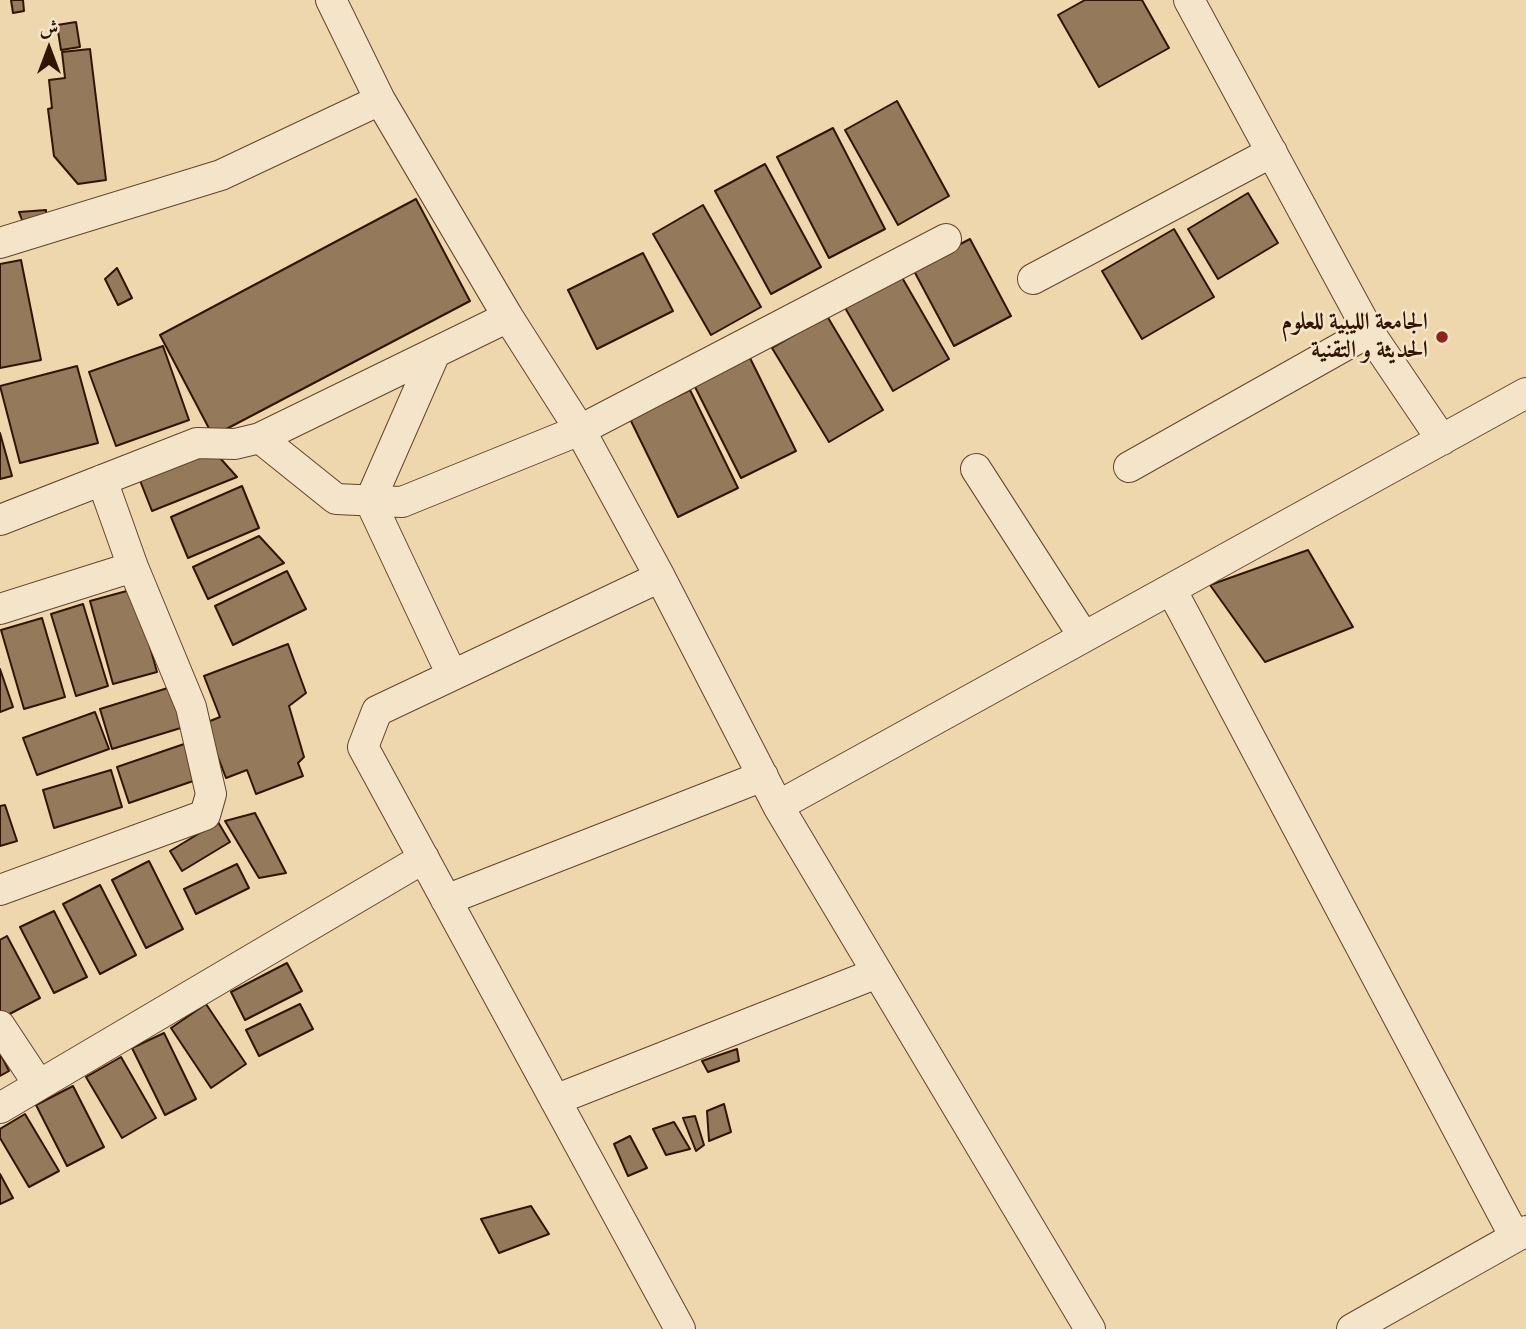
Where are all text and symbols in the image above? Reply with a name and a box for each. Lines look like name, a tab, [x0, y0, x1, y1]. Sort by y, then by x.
north arrow	[14, 14, 84, 84]
text: ش	[40, 17, 58, 39]
place label: الجامعة الليبية للعلوم الحديثة و التقنية	[1281, 309, 1428, 365]
marker: الجامعة الليبية للعلوم الحديثة و التقنية	[1434, 329, 1450, 345]

